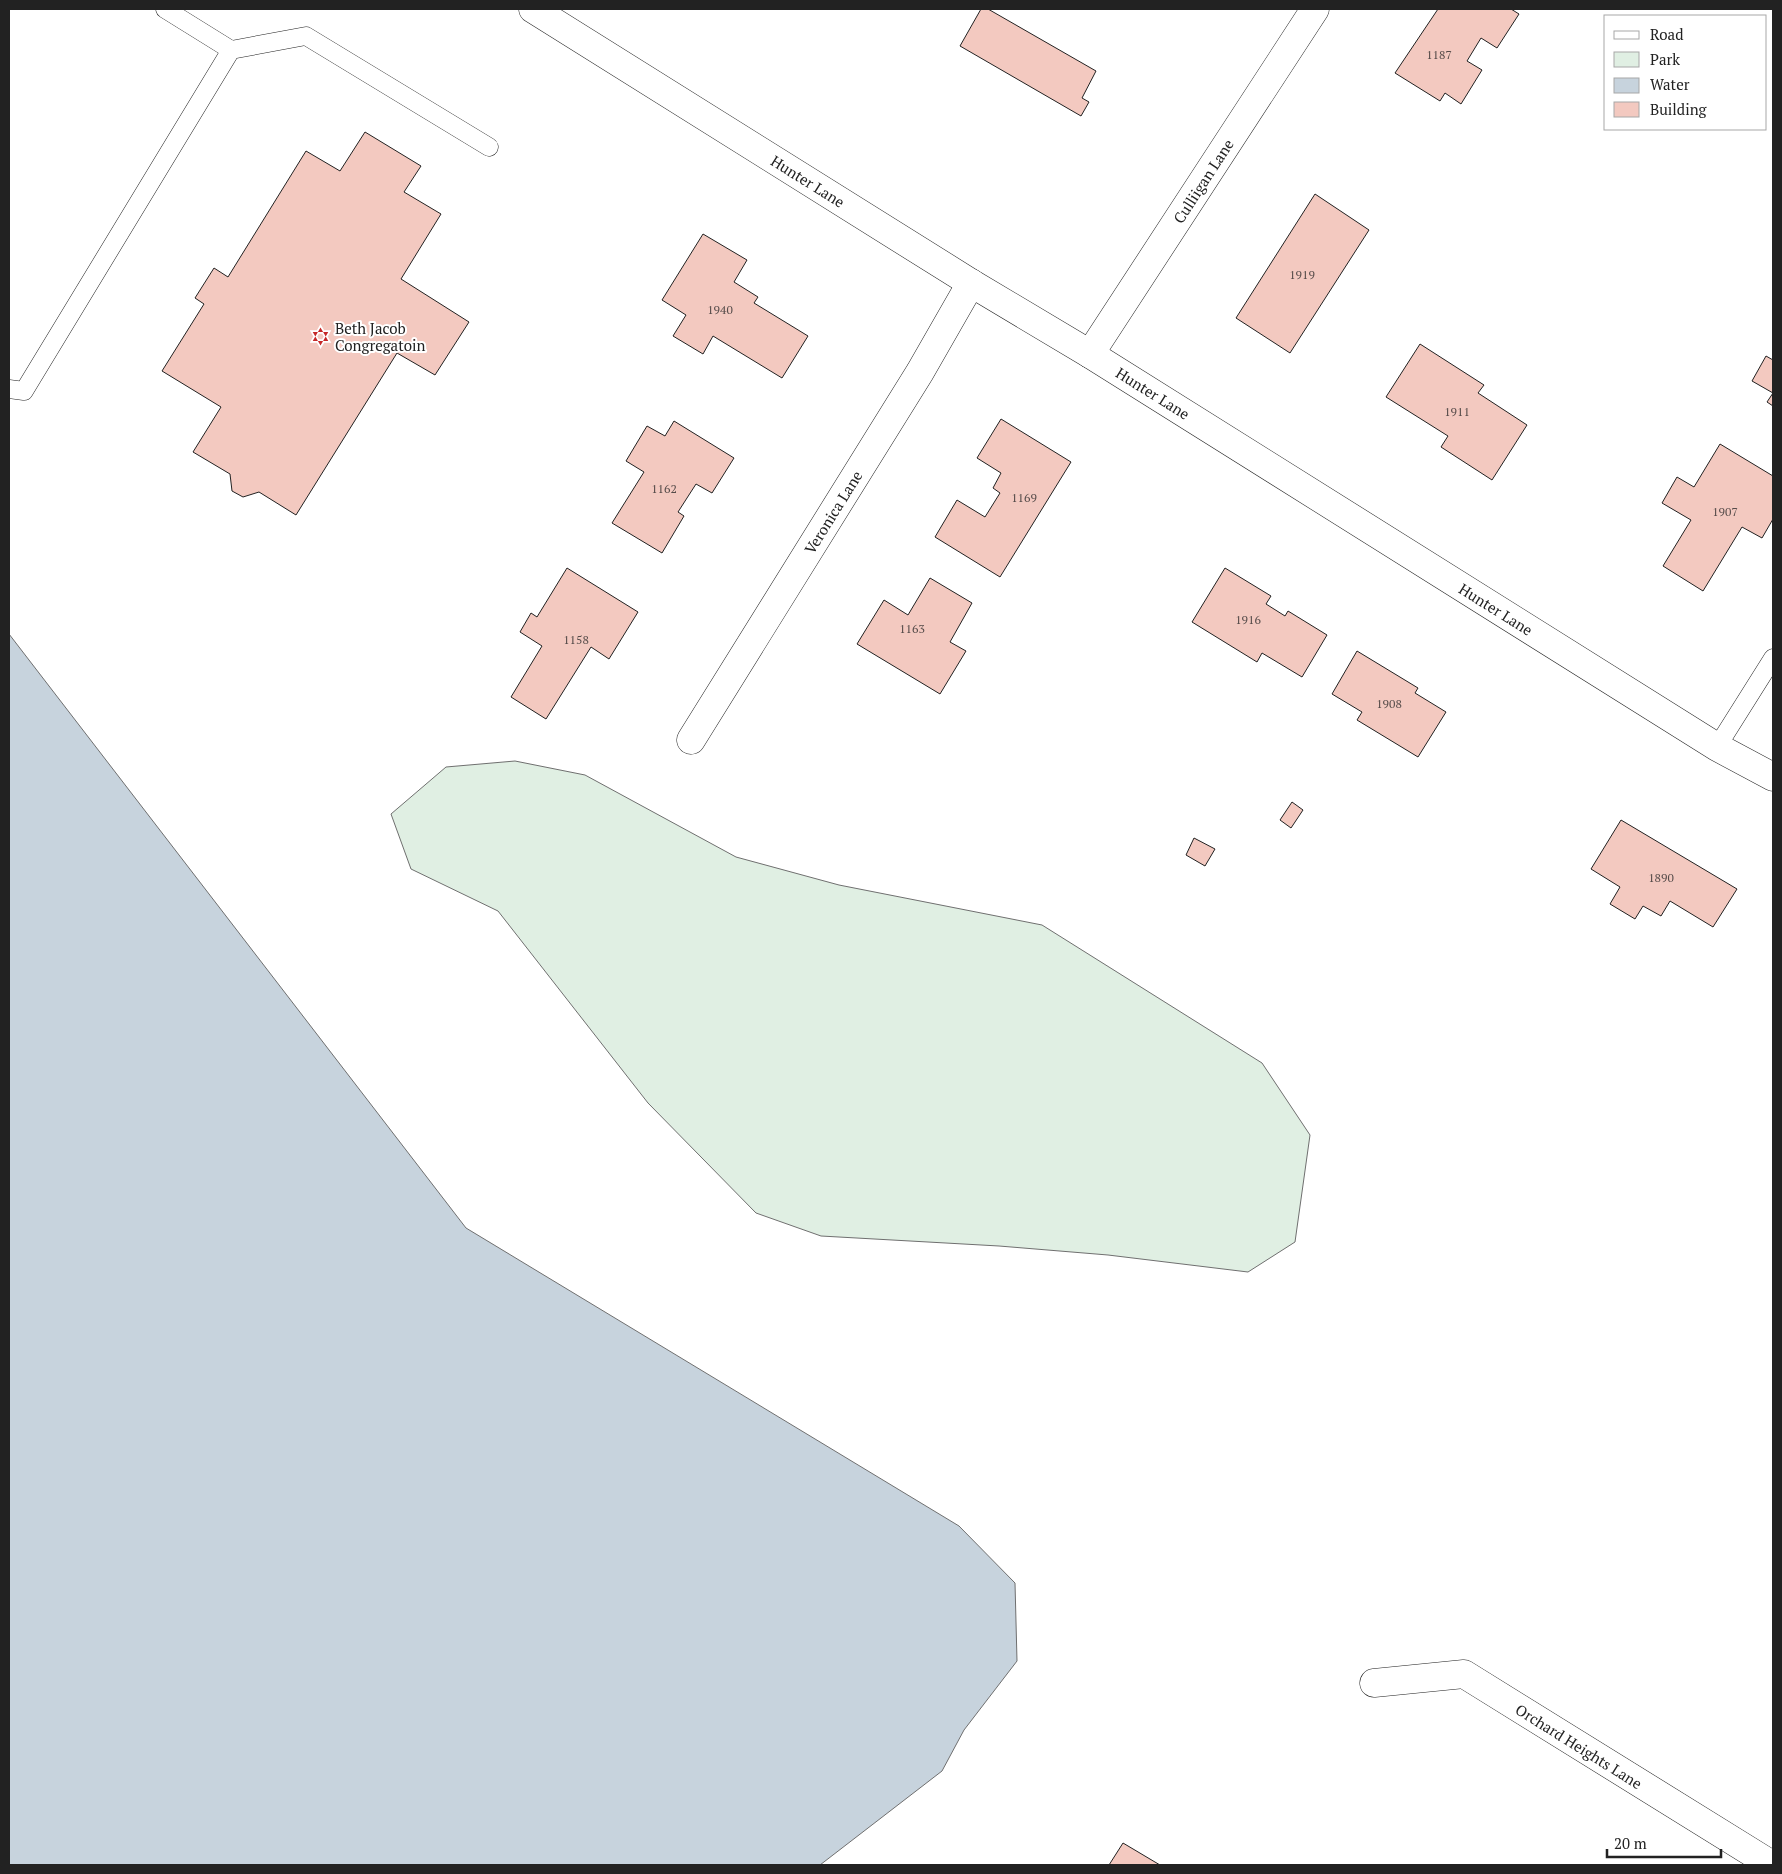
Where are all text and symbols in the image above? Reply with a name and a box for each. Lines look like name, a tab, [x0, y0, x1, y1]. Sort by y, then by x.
legend	[1604, 15, 1767, 130]
text: Road	[1650, 24, 1683, 44]
house number: 1187	[1426, 47, 1452, 62]
text: Park	[1650, 49, 1680, 69]
text: Water	[1650, 74, 1690, 94]
text: Building	[1650, 99, 1708, 119]
street label: Culliigan Lane	[1168, 135, 1238, 227]
street label: Hunter Lane	[767, 150, 849, 212]
house number: 1919	[1289, 267, 1315, 282]
house number: 1940	[707, 302, 733, 317]
place label: Beth Jacob Congregatoin	[335, 318, 426, 355]
synagogue icon: Beth Jacob Congregatoin	[311, 327, 331, 347]
street label: Hunter Lane	[1112, 362, 1194, 424]
house number: 1911	[1444, 404, 1470, 419]
street label: Veronica Lane	[800, 467, 866, 557]
house number: 1162	[651, 481, 677, 496]
house number: 1169	[1011, 490, 1037, 505]
house number: 1907	[1712, 504, 1738, 519]
street label: Hunter Lane	[1455, 578, 1537, 640]
house number: 1916	[1235, 612, 1261, 627]
house number: 1163	[899, 621, 925, 636]
house number: 1158	[563, 632, 589, 647]
house number: 1908	[1376, 696, 1402, 711]
house number: 1890	[1648, 870, 1674, 885]
street label: Orchard Heights Lane	[1512, 1699, 1646, 1793]
scale bar	[1607, 1826, 1721, 1858]
text: 20 m	[1614, 1833, 1647, 1853]

